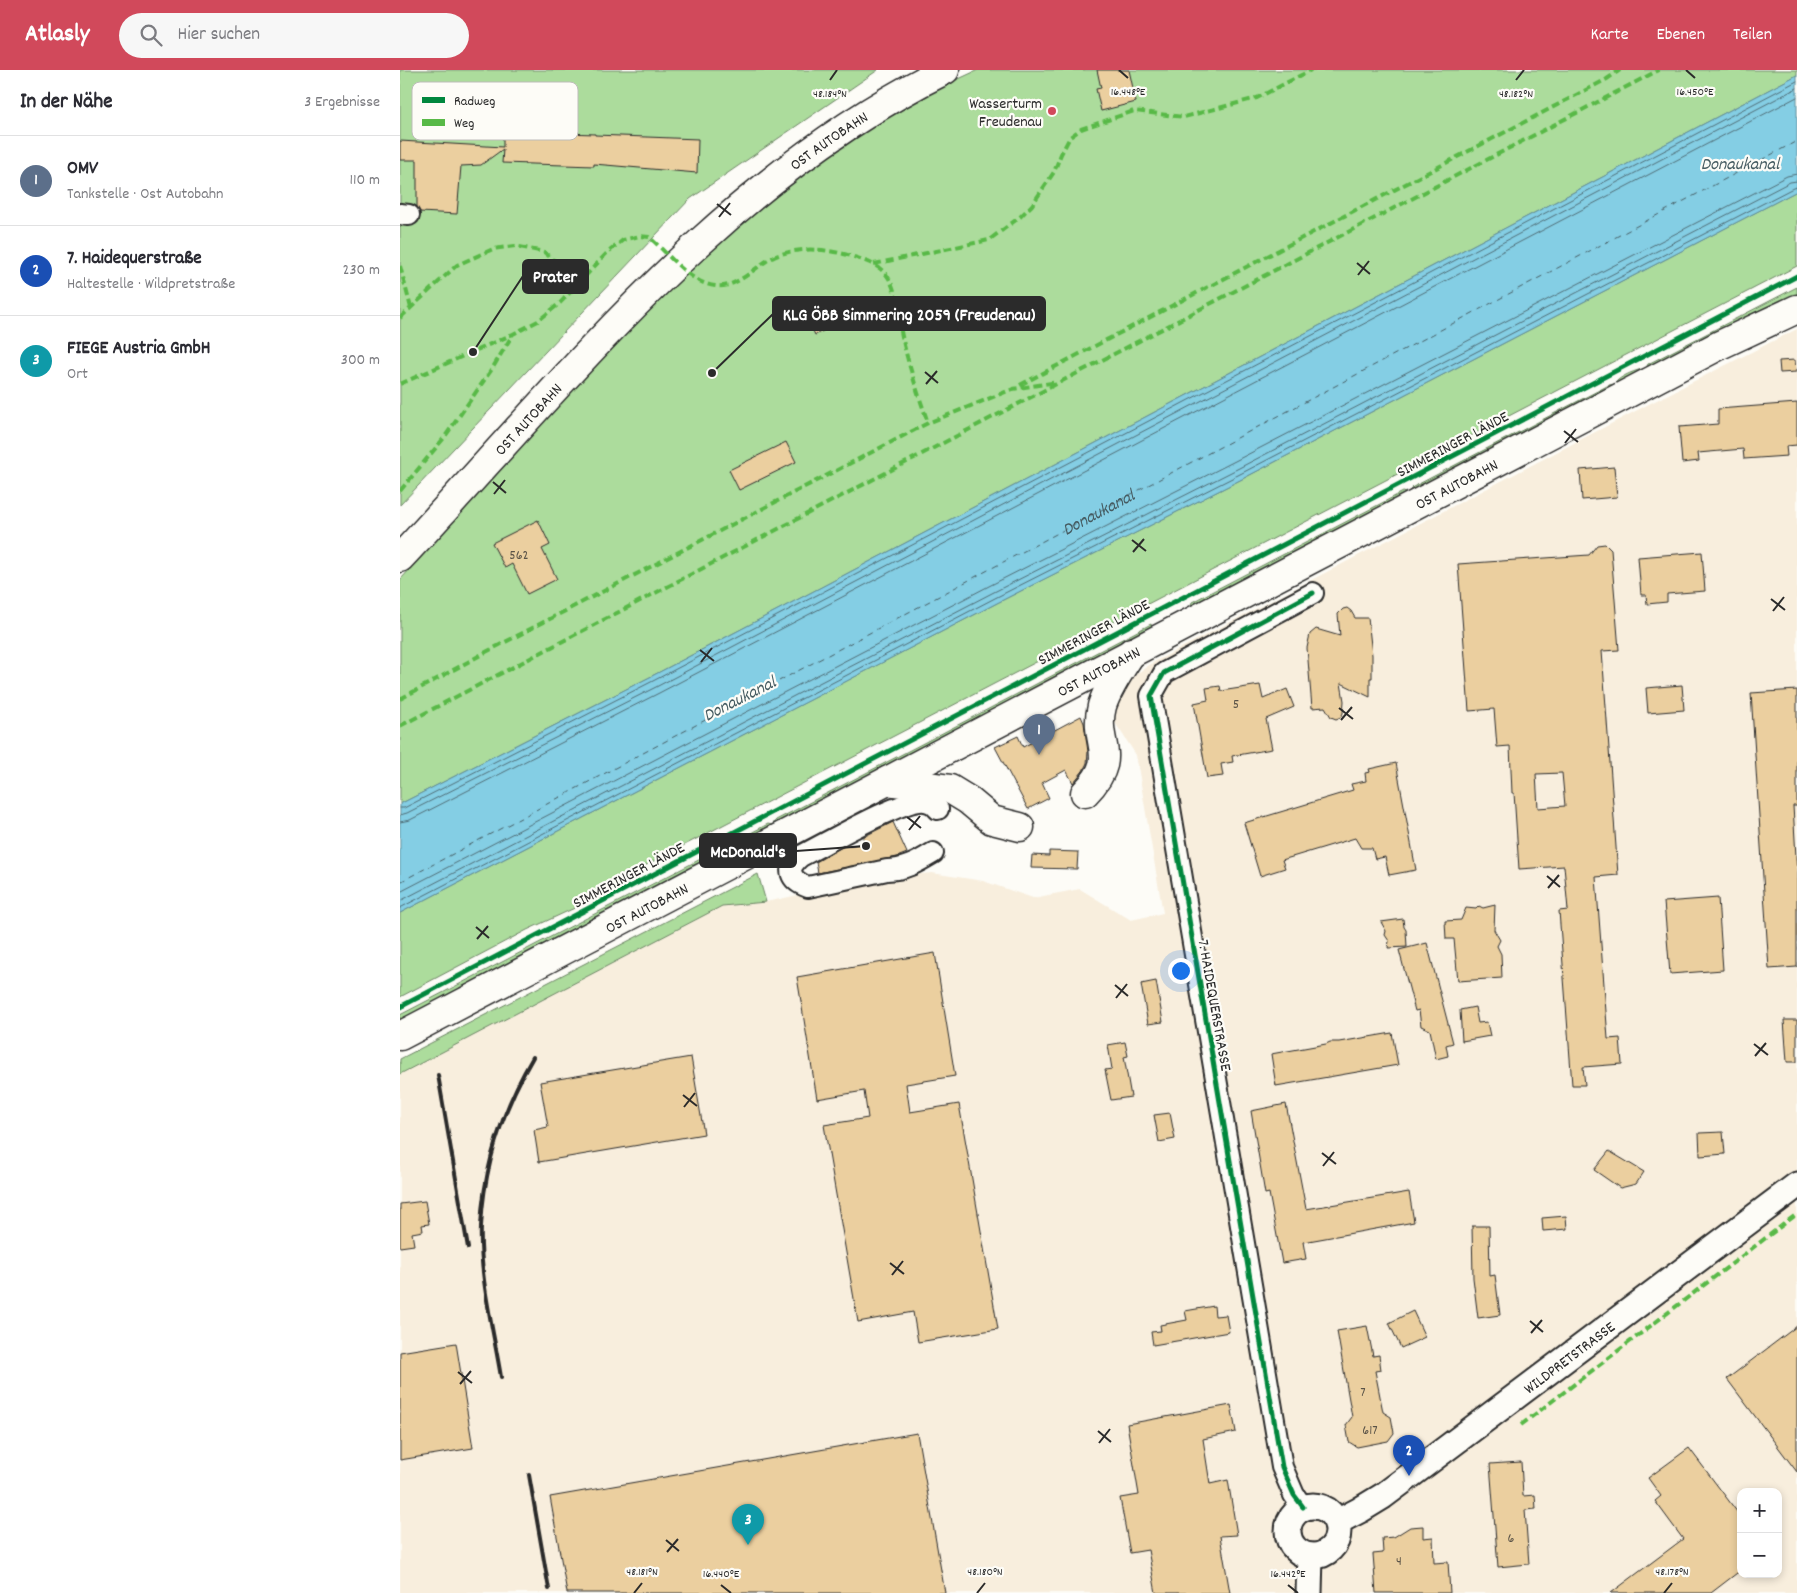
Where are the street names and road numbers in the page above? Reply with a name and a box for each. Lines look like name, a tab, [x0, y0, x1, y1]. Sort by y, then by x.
street label: OST AUTOBAHN	[786, 107, 873, 177]
street label: OST AUTOBAHN	[490, 379, 569, 461]
street label: SIMMERINGER LÄNDE	[1393, 406, 1514, 484]
street label: OST AUTOBAHN	[1412, 454, 1503, 517]
street label: SIMMERINGER LÄNDE	[1034, 594, 1155, 672]
street label: OST AUTOBAHN	[1054, 642, 1145, 704]
street label: SIMMERINGER LÄNDE	[569, 837, 690, 915]
street label: OST AUTOBAHN	[602, 878, 693, 941]
street label: 7. HAIDEQUERSTRASSE	[1191, 938, 1237, 1074]
street label: WILDPRETSTRASSE	[1520, 1316, 1621, 1401]

